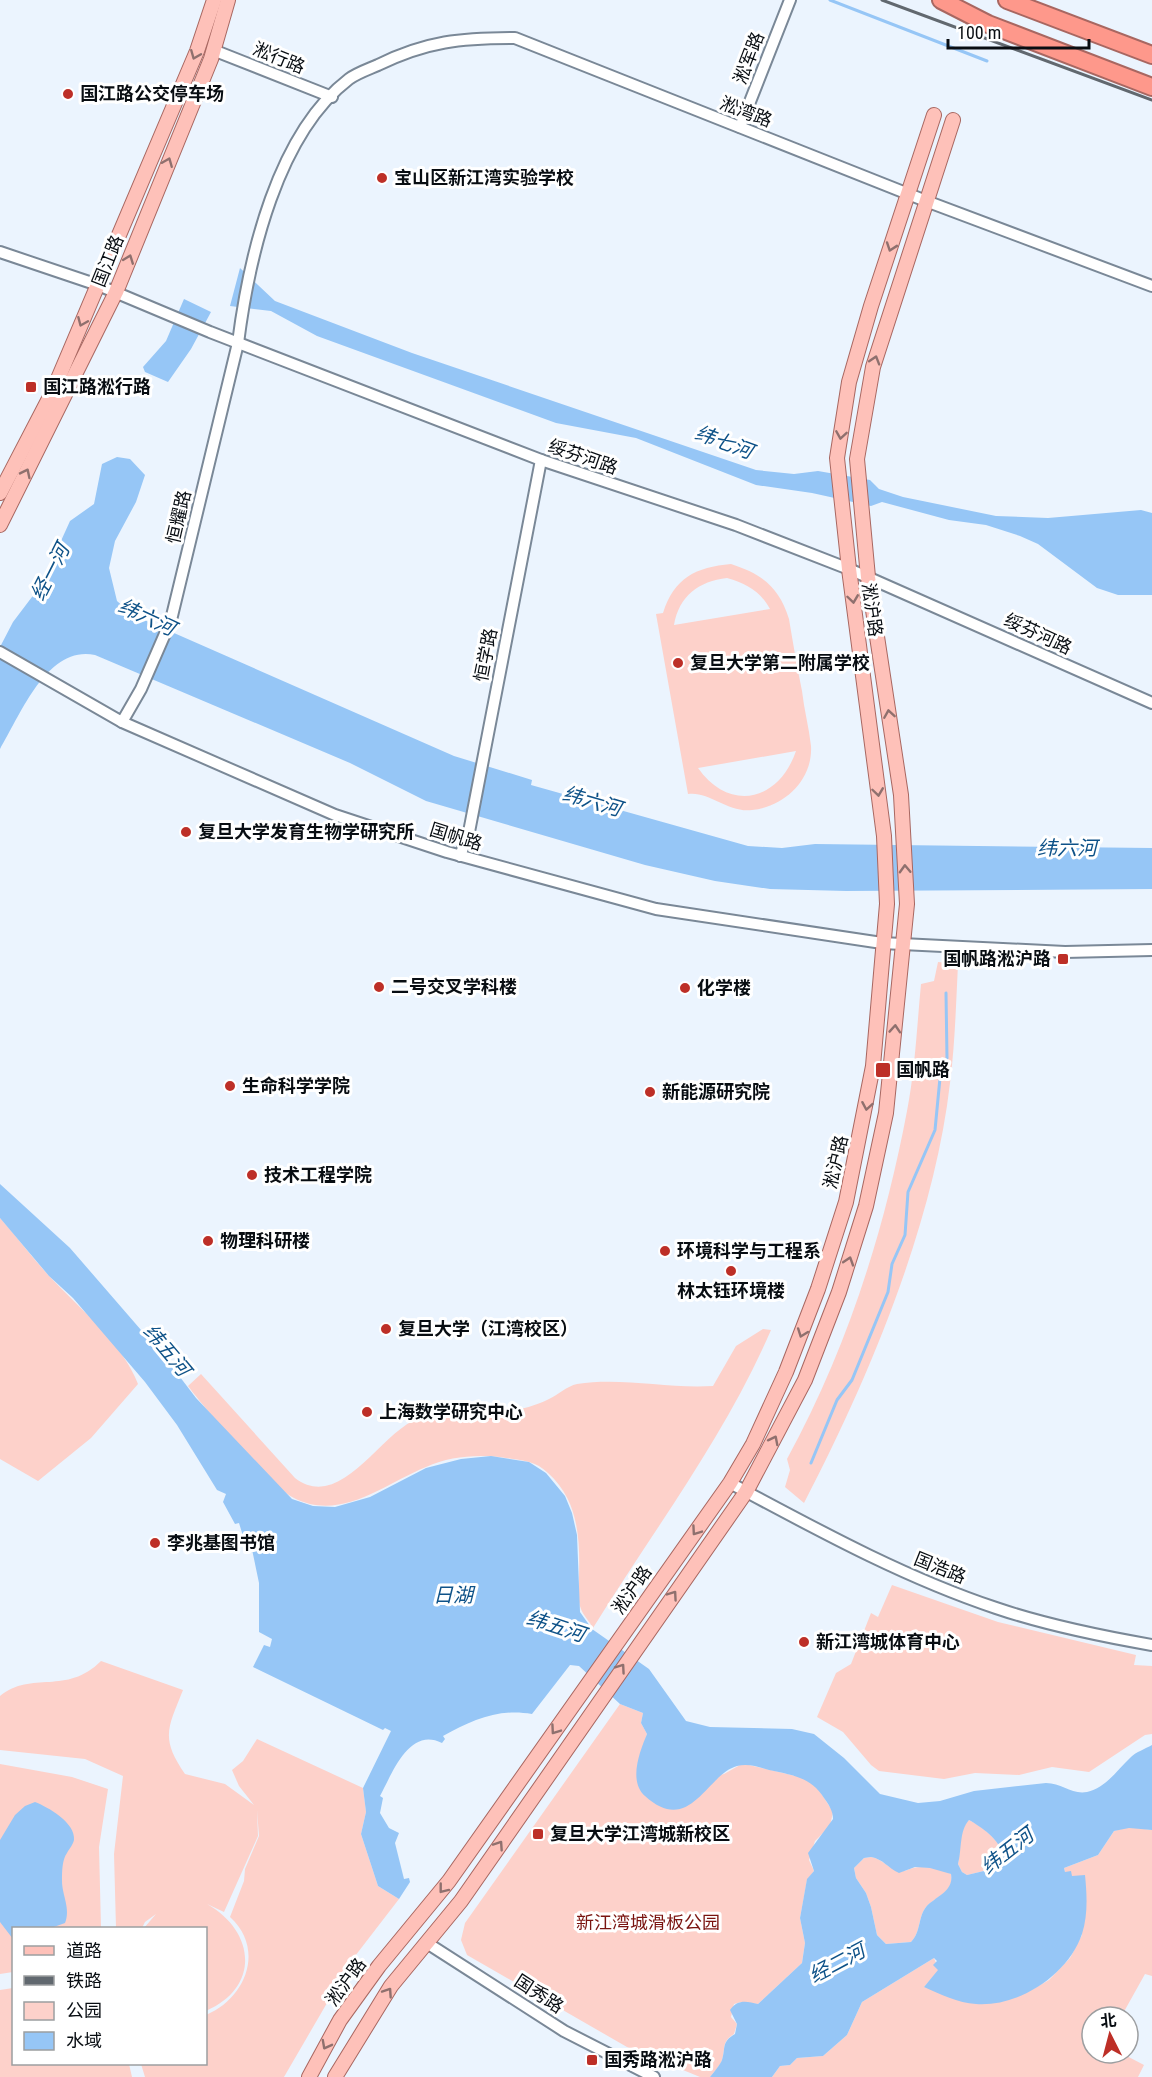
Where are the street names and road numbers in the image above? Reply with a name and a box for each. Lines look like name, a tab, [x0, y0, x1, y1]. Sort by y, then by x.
street label: 淞军路	[729, 29, 768, 87]
street label: 淞行路	[250, 38, 308, 77]
street label: 淞湾路	[717, 92, 775, 131]
street label: 国江路	[88, 232, 127, 290]
street label: 绥芬河路	[546, 435, 621, 478]
street label: 恒耀路	[162, 488, 195, 546]
street label: 淞沪路	[858, 582, 887, 638]
street label: 绥芬河路	[1001, 609, 1075, 658]
street label: 恒学路	[470, 626, 501, 683]
street label: 国帆路	[427, 819, 485, 854]
street label: 淞沪路	[819, 1133, 852, 1191]
street label: 国浩路	[911, 1548, 969, 1587]
street label: 淞沪路	[608, 1562, 656, 1618]
street label: 淞沪路	[321, 1954, 370, 2010]
street label: 国秀路	[511, 1970, 568, 2017]

